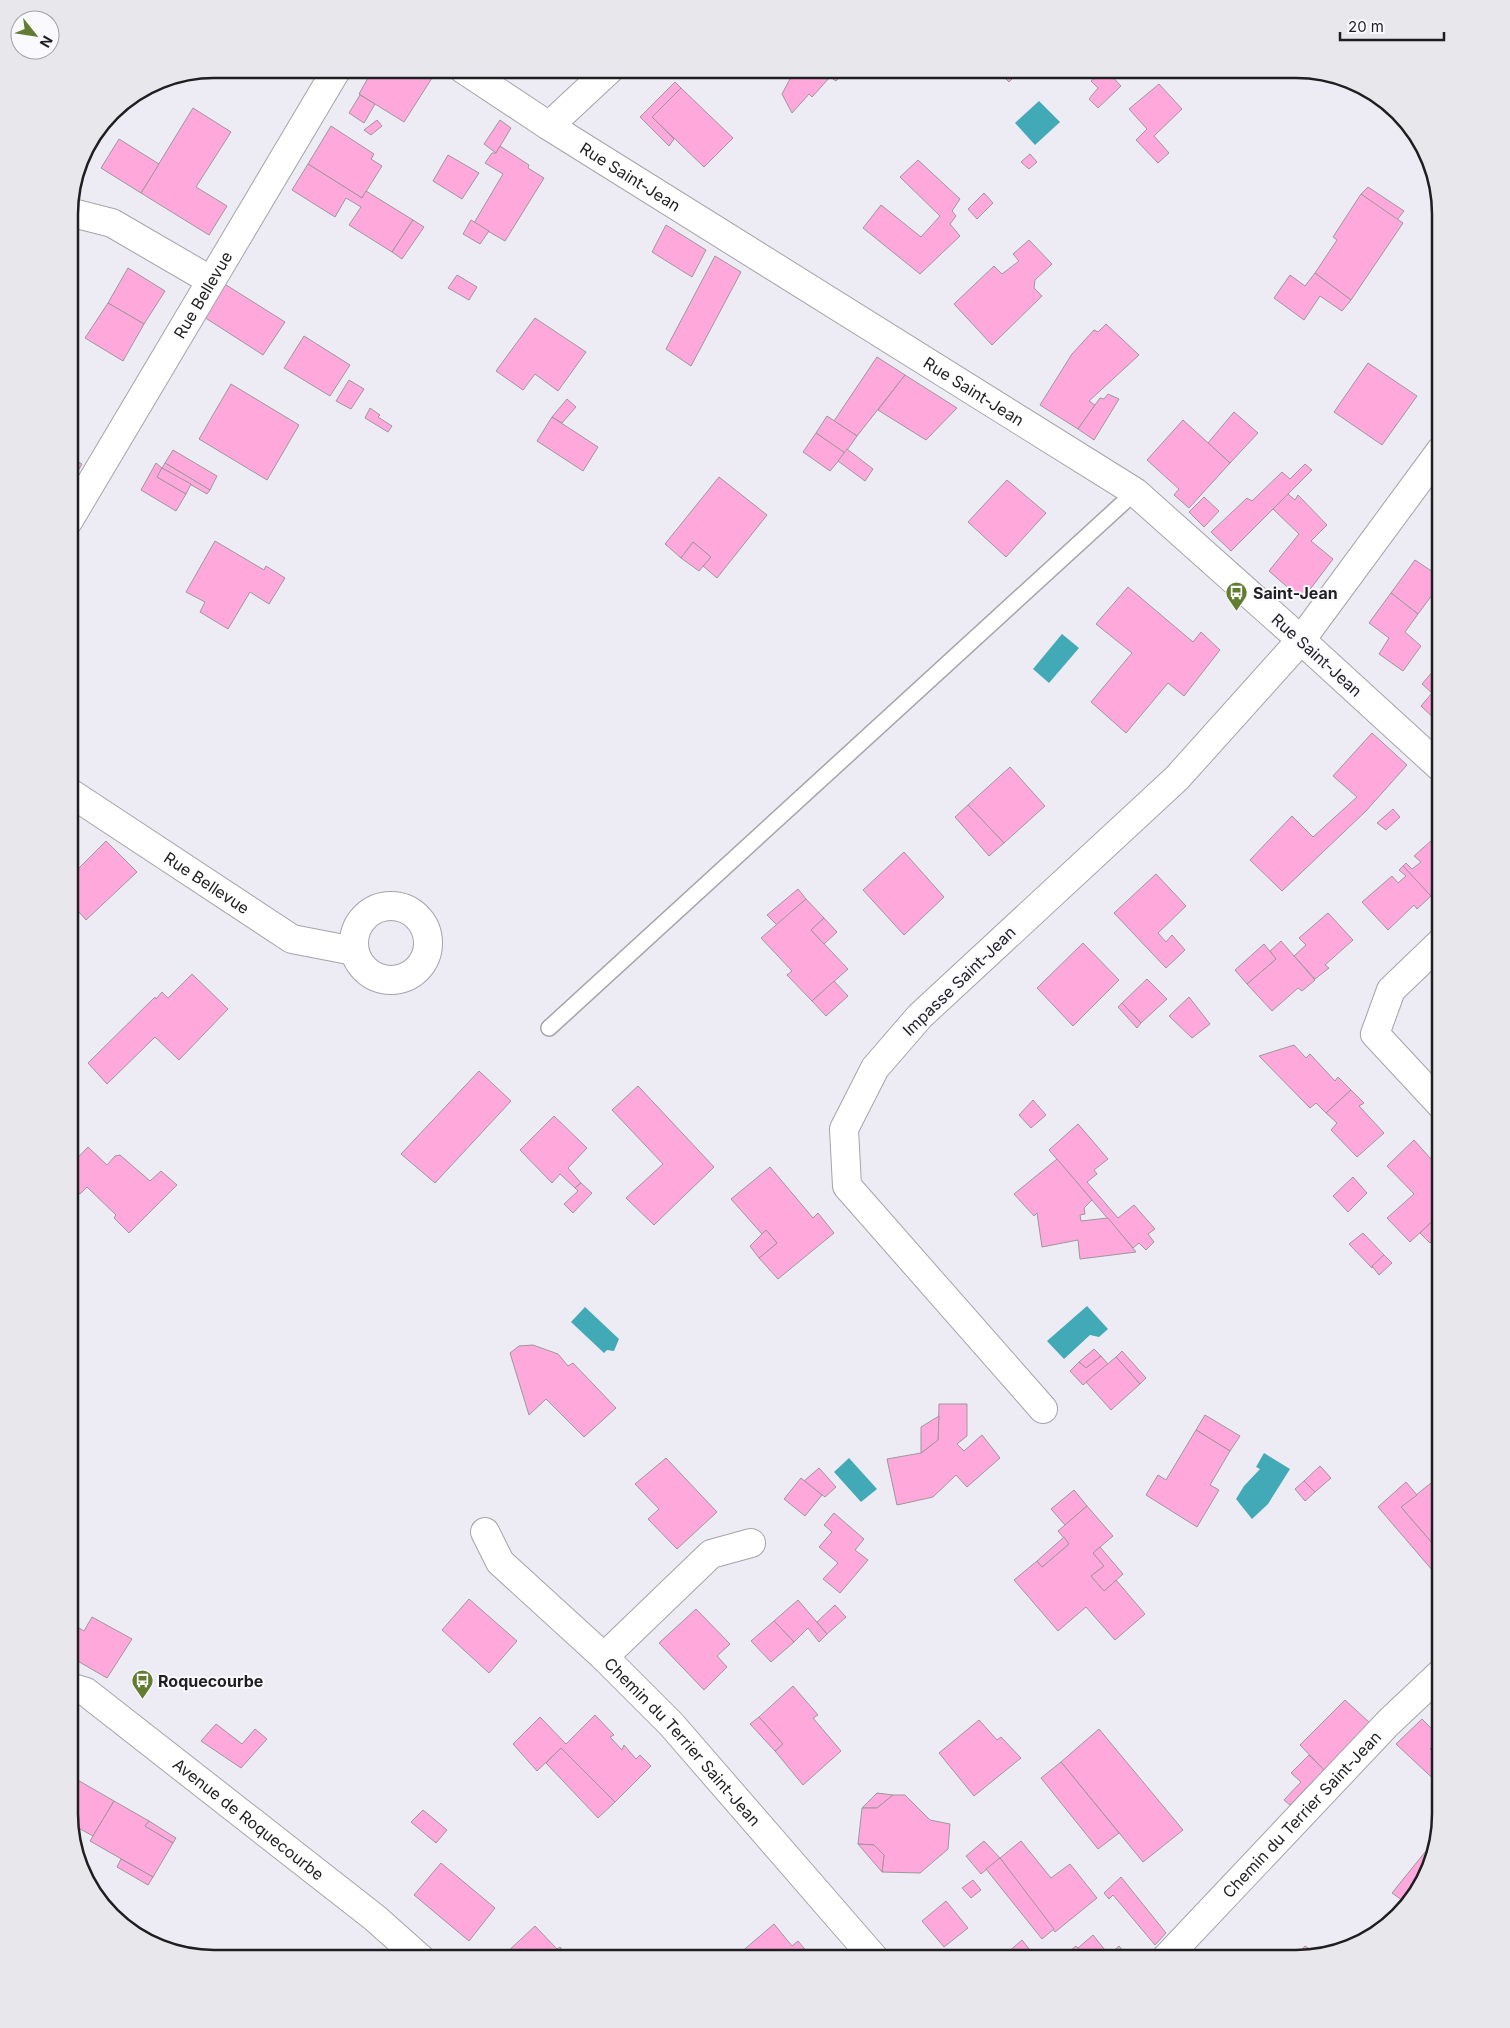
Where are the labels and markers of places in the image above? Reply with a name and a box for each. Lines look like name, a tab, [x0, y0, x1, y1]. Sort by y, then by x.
bus stop icon: Saint-Jean	[1225, 581, 1249, 612]
place label: Saint-Jean	[1253, 583, 1338, 603]
bus stop icon: Roquecourbe	[130, 1669, 154, 1700]
place label: Roquecourbe	[158, 1671, 263, 1691]

